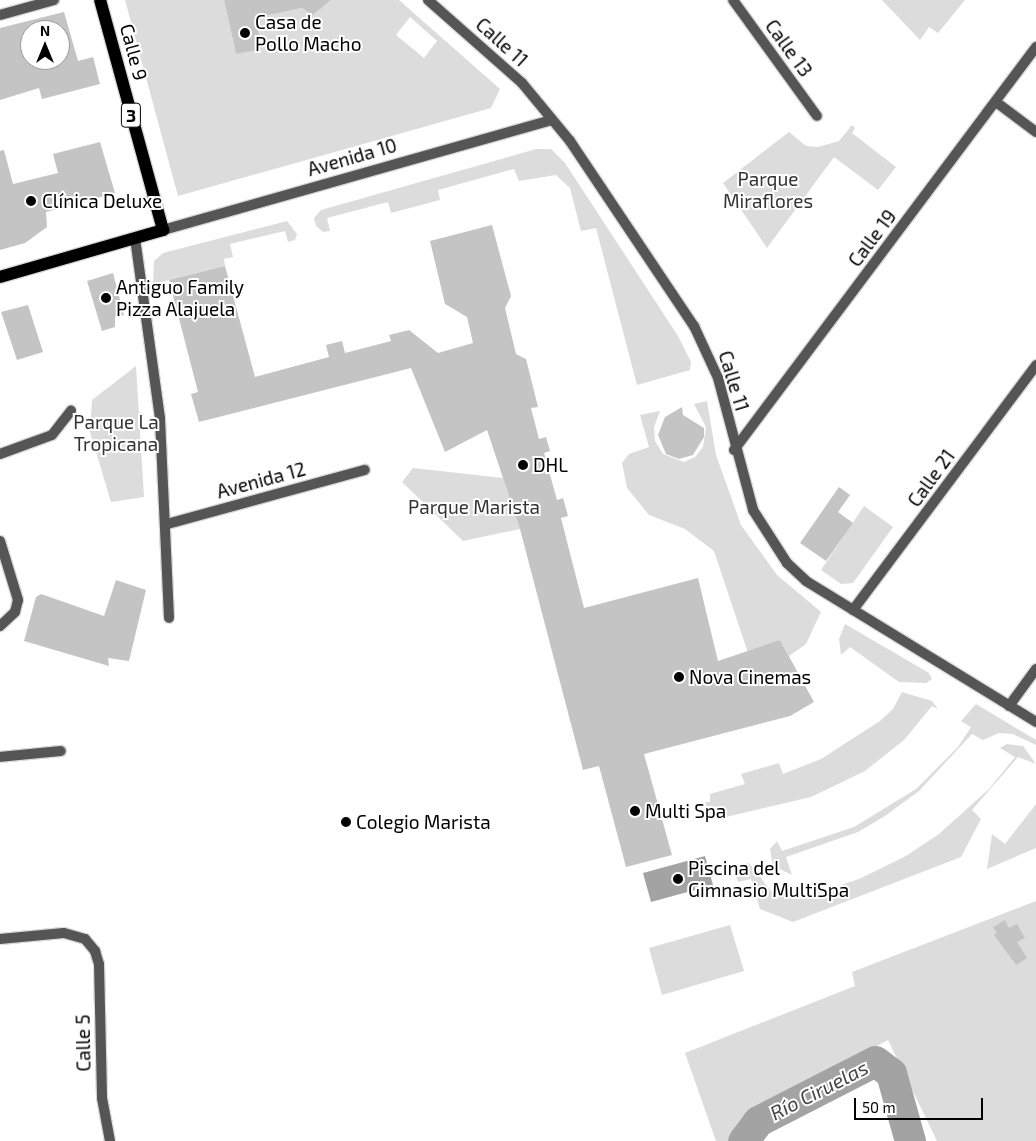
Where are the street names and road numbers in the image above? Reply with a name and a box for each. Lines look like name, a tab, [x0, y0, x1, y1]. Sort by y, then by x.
street label: Calle 11	[471, 13, 533, 71]
street label: Calle 13	[761, 15, 817, 81]
street label: Calle 9	[116, 21, 152, 83]
road number: 3	[120, 100, 142, 130]
street label: Avenida 10	[305, 133, 399, 181]
street label: Calle 19	[843, 205, 901, 271]
street label: Calle 11	[714, 348, 754, 414]
street label: Calle 21	[903, 445, 959, 511]
street label: Avenida 12	[214, 457, 308, 503]
street label: Calle 5	[71, 1014, 95, 1072]

